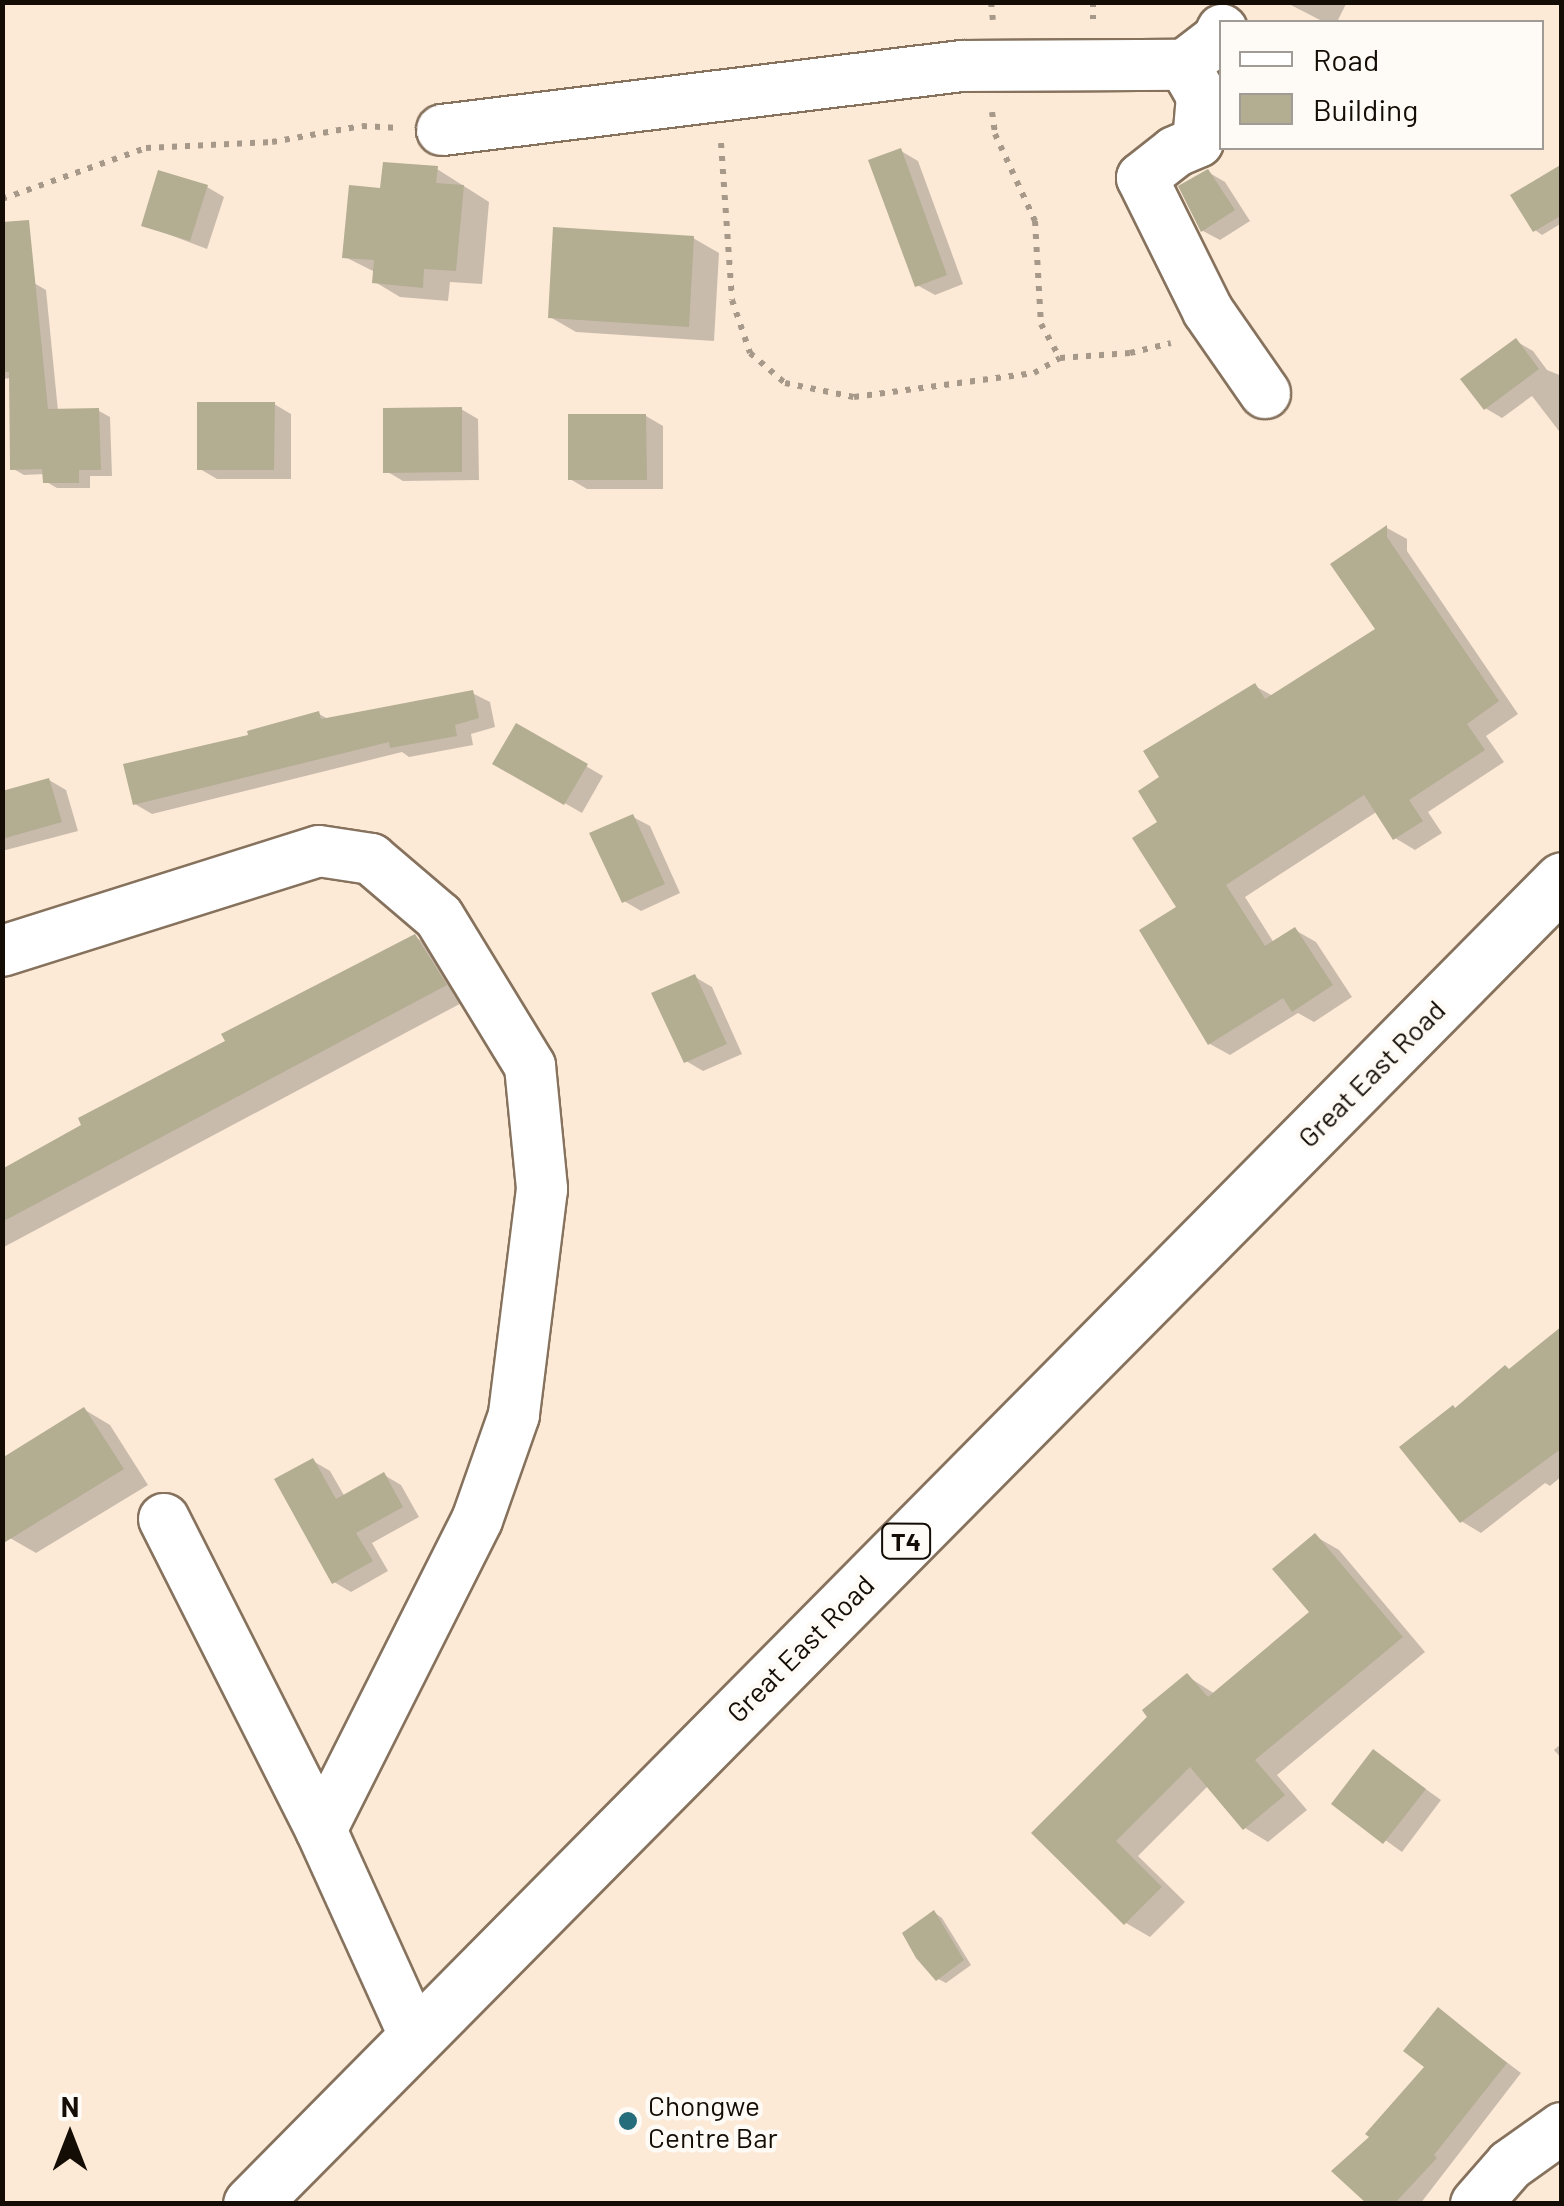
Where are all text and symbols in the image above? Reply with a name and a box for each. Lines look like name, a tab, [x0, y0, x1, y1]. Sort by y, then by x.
legend	[1219, 20, 1544, 150]
text: Road	[1313, 41, 1379, 77]
text: Building	[1313, 91, 1418, 127]
street label: Great East Road	[1290, 992, 1452, 1154]
road number: T4	[881, 1521, 931, 1561]
street label: Great East Road	[719, 1567, 881, 1729]
north arrow	[20, 2086, 120, 2186]
place label: Chongwe Centre Bar	[648, 2088, 778, 2154]
text: N	[61, 2089, 79, 2123]
marker: Chongwe Centre Bar	[617, 2110, 639, 2132]

